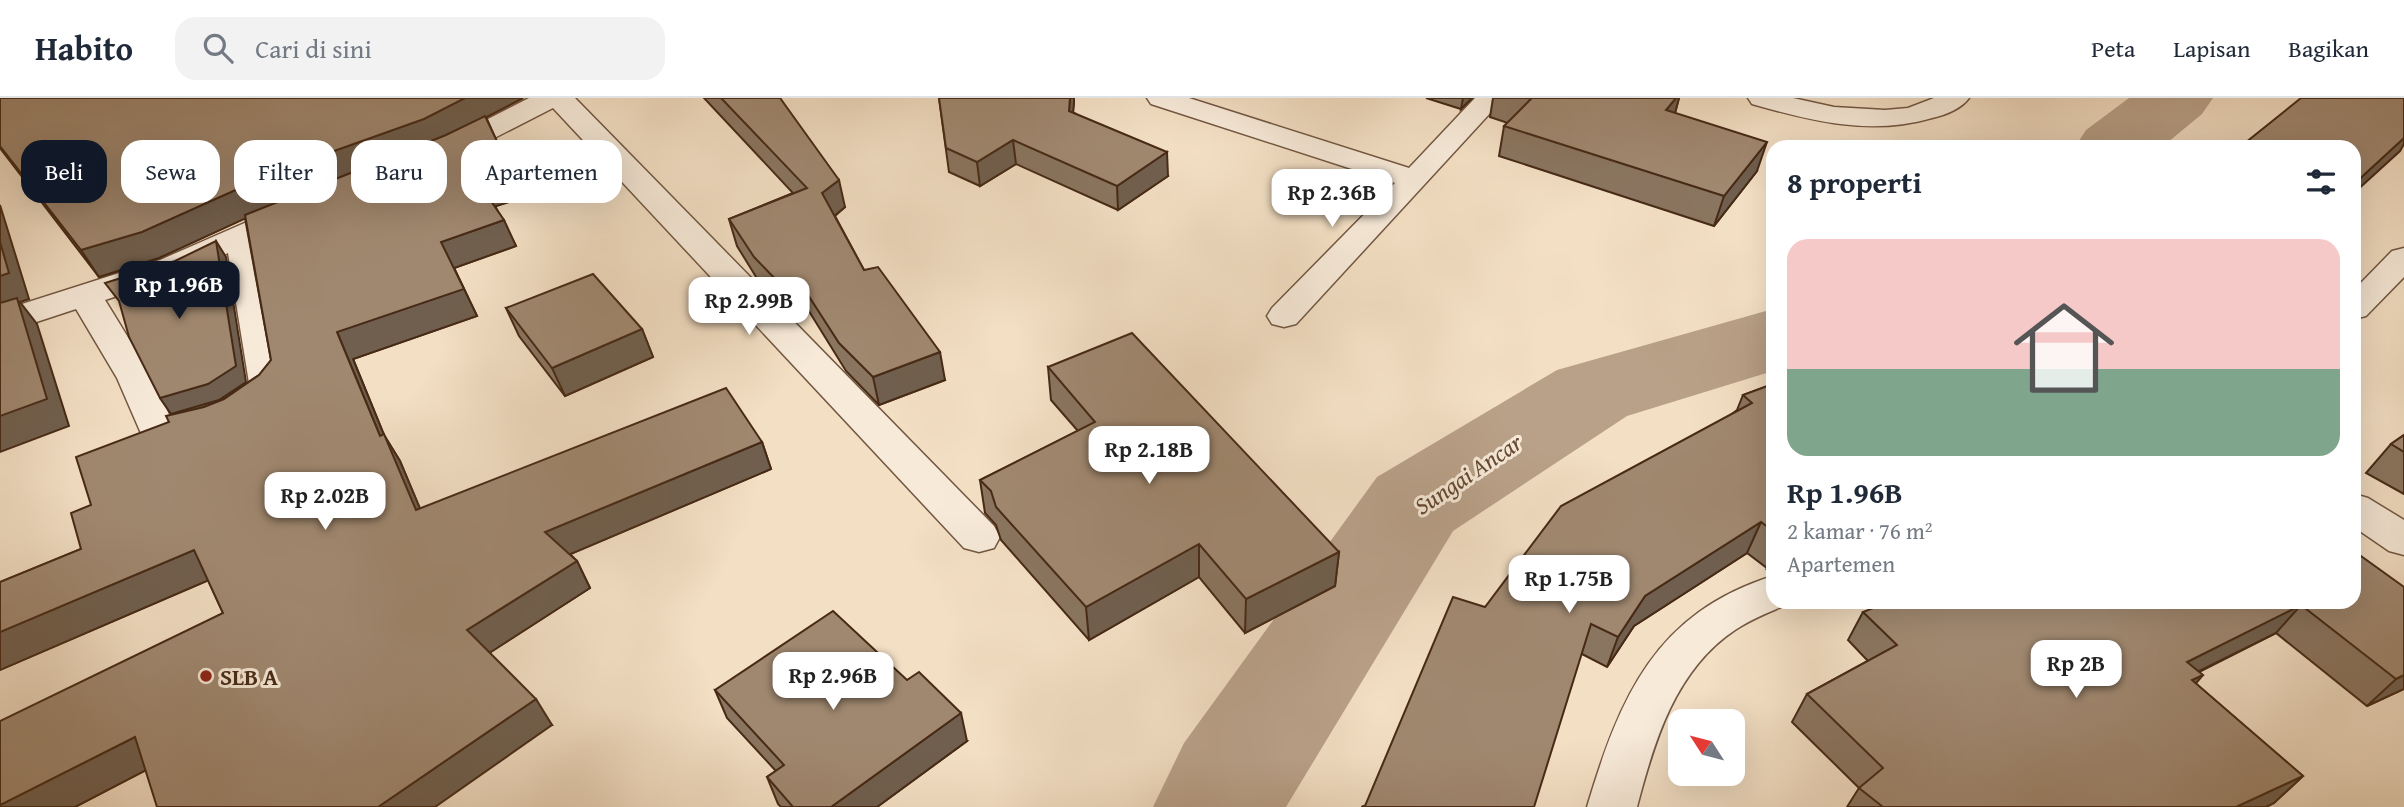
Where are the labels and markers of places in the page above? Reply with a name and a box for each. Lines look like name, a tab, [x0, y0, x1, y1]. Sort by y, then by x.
pin: Rp 2.36B	[1260, 170, 1404, 229]
pin: Rp 1.96B	[107, 262, 251, 321]
pin: Rp 2.99B	[677, 278, 821, 337]
pin: Rp 2.18B	[1077, 426, 1221, 486]
pin: Rp 2.02B	[253, 472, 397, 532]
pin: Rp 1.75B	[1497, 556, 1641, 615]
pin: Rp 2B	[2027, 640, 2125, 700]
pin: Rp 2.96B	[761, 652, 905, 712]
place label: SLB A	[220, 660, 278, 693]
marker: SLB A	[198, 668, 214, 684]

